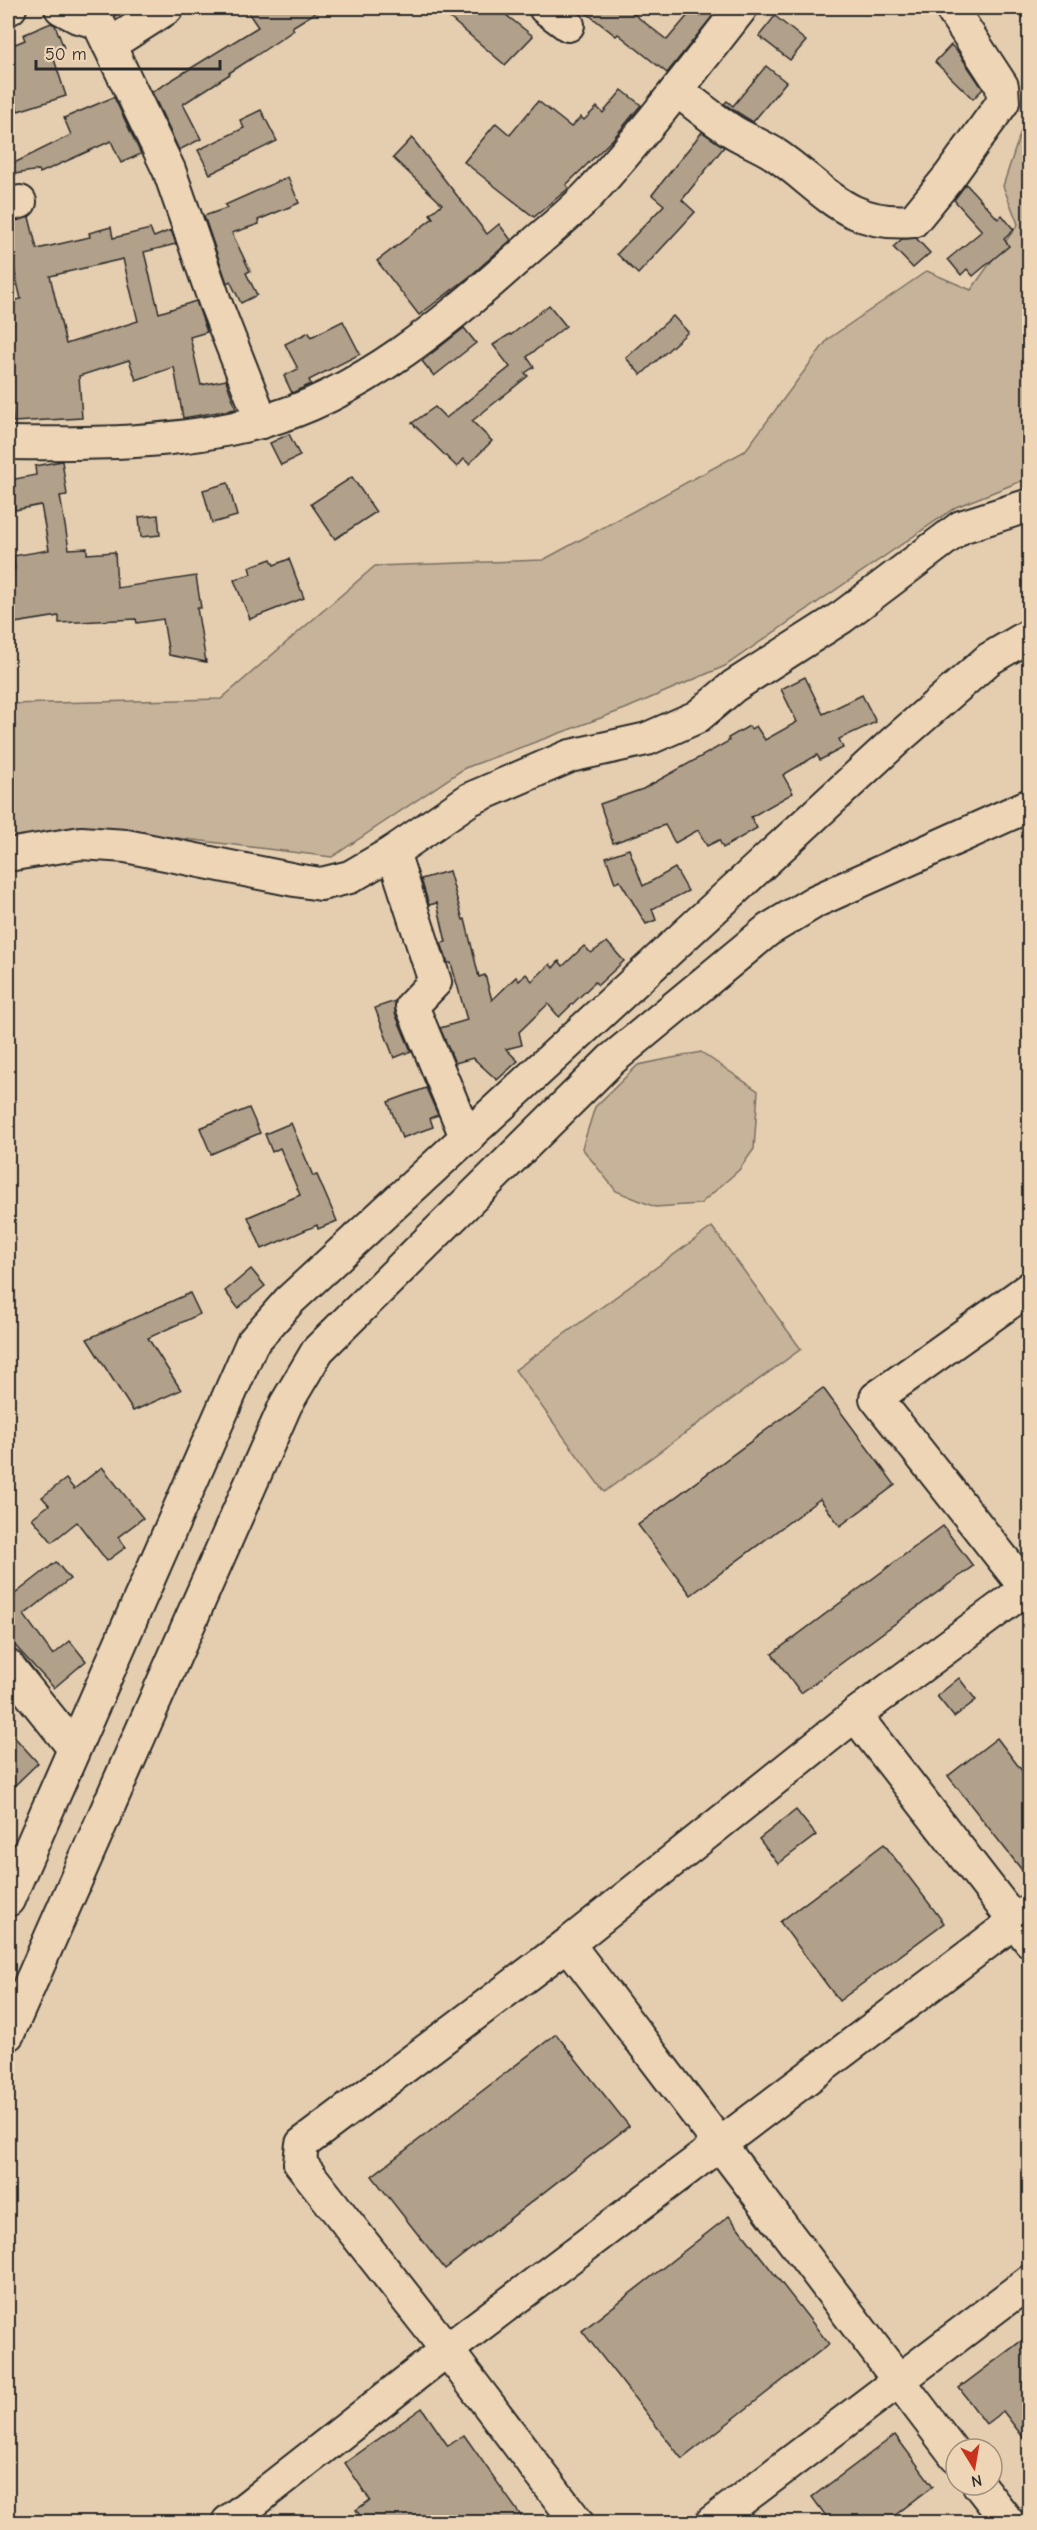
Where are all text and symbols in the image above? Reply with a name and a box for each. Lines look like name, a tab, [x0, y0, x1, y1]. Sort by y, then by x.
scale bar	[36, 33, 220, 71]
text: 50 m	[45, 44, 87, 65]
north arrow	[944, 2437, 1004, 2497]
text: N	[970, 2471, 984, 2491]

